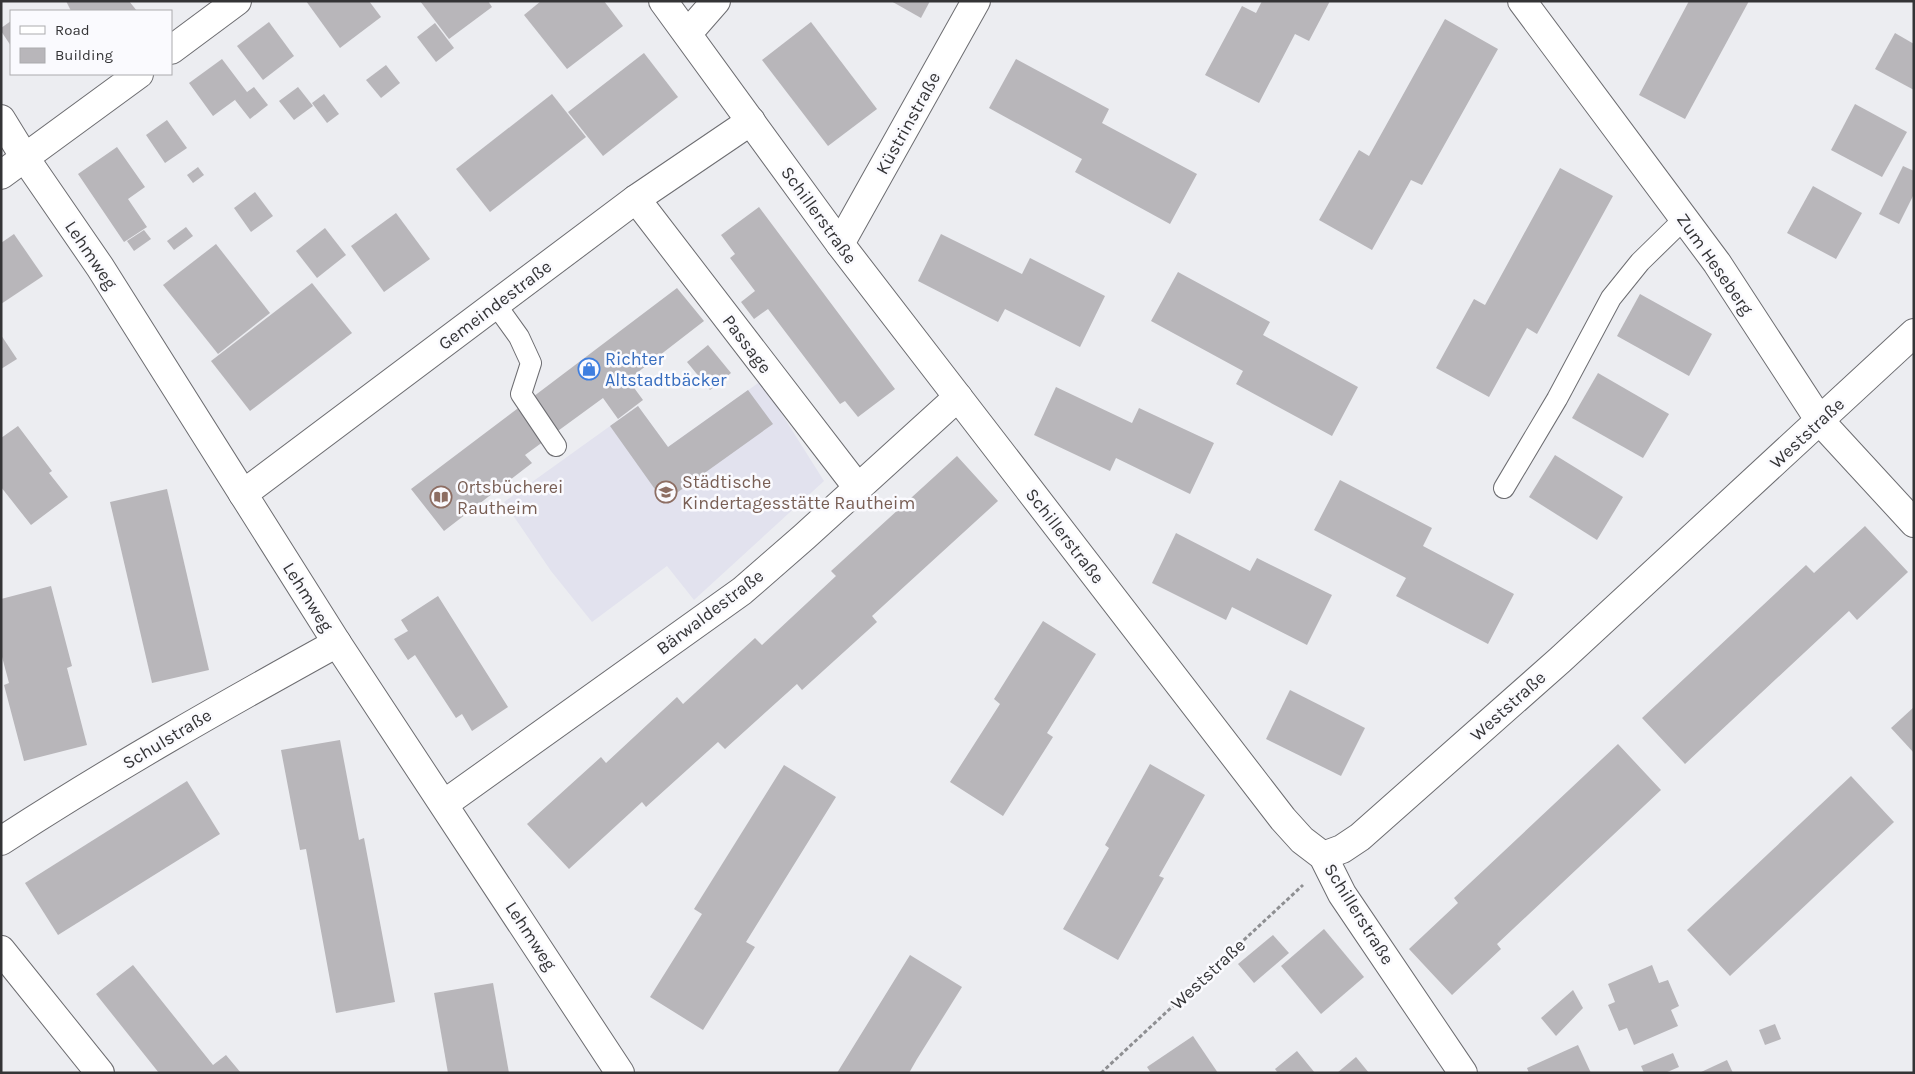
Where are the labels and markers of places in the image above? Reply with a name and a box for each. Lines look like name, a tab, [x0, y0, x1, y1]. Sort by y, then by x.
place label: Richter Altstadtbäcker	[605, 348, 727, 391]
shop icon: Richter Altstadtbäcker	[577, 357, 601, 381]
place label: Städtische Kindertagesstätte Rautheim	[682, 471, 915, 514]
place label: Ortsbücherei Rautheim	[457, 476, 563, 519]
school or university icon: Städtische Kindertagesstätte Rautheim	[654, 480, 678, 504]
library icon: Ortsbücherei Rautheim	[429, 485, 453, 509]

